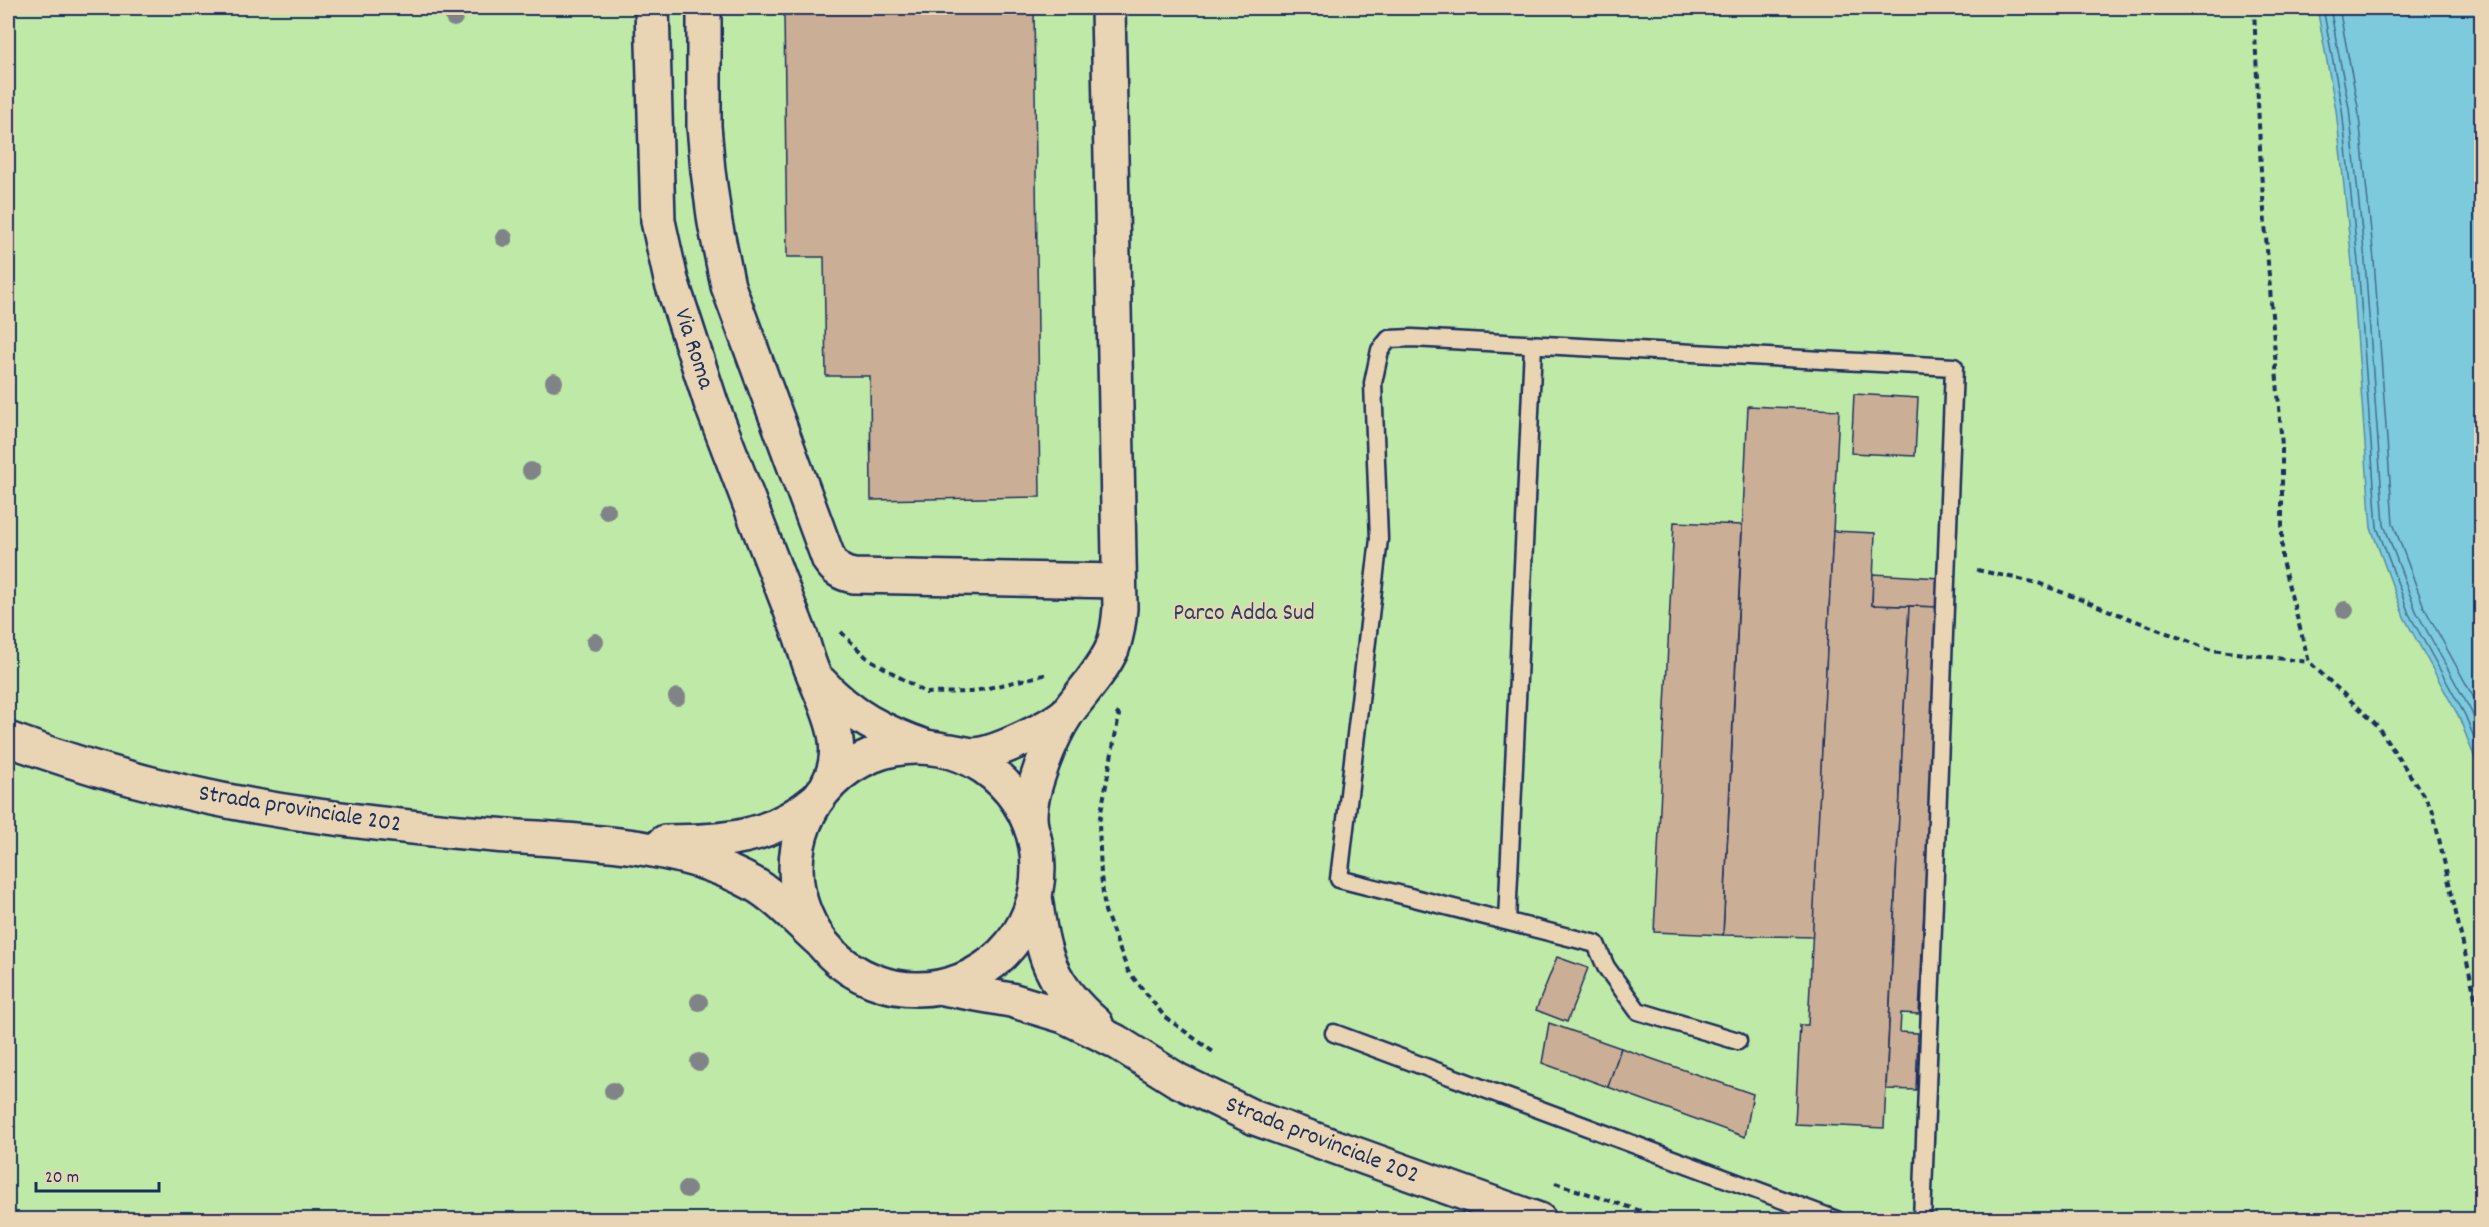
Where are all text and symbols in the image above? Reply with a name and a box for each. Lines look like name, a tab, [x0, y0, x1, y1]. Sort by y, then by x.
street label: Via Roma	[664, 304, 722, 394]
park label: Parco Adda Sud	[1173, 597, 1315, 631]
street label: Strada provinciale 202	[196, 777, 404, 843]
street label: Strada provinciale 202	[1220, 1088, 1424, 1194]
scale bar	[36, 1155, 159, 1193]
text: 20 m	[45, 1166, 79, 1191]

